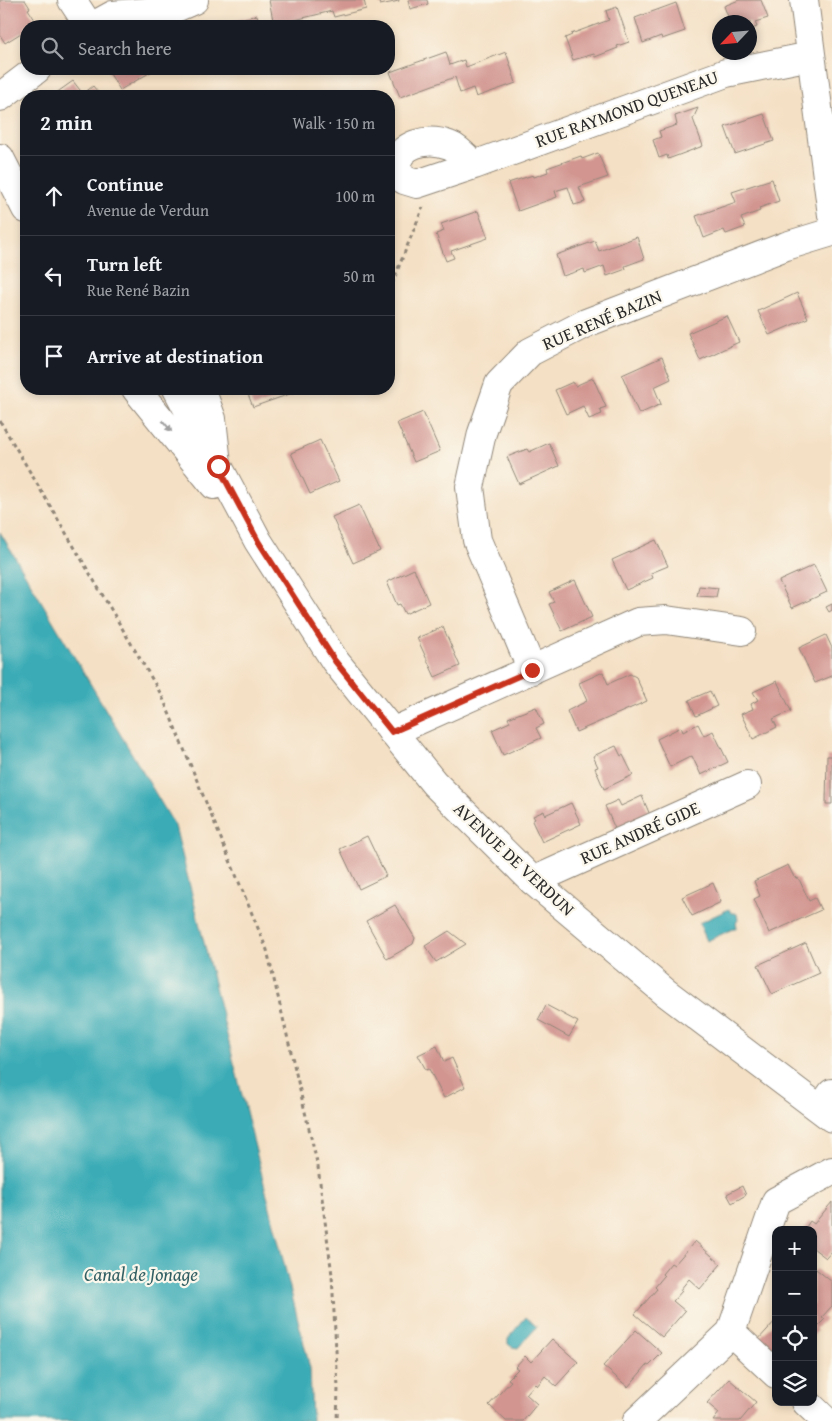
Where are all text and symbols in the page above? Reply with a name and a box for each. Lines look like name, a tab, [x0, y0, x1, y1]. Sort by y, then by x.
north arrow	[712, 15, 757, 60]
search box	[20, 20, 395, 75]
icon: search	[38, 34, 66, 62]
text: Search here	[78, 34, 172, 62]
street label: RUE RAYMOND QUENEAU	[532, 63, 722, 154]
text: 2 min	[40, 107, 92, 138]
text: Walk · 150 m	[292, 111, 375, 135]
text: Continue	[87, 170, 164, 198]
icon: ahead	[40, 182, 68, 210]
text: 100 m	[335, 184, 375, 208]
text: Avenue de Verdun	[87, 198, 209, 222]
text: Turn left	[87, 250, 162, 278]
icon: left	[40, 262, 68, 290]
text: 50 m	[343, 264, 375, 288]
text: Rue René Bazin	[87, 278, 190, 302]
street label: RUE RENÉ BAZIN	[538, 282, 666, 357]
icon: arrive	[40, 342, 68, 370]
text: Arrive at destination	[87, 342, 263, 370]
one-way arrow	[161, 420, 172, 433]
route start	[207, 455, 230, 478]
route end	[521, 659, 544, 682]
street label: RUE ANDRÉ GIDE	[576, 794, 704, 871]
street label: AVENUE DE VERDUN	[448, 795, 581, 922]
map controls	[772, 1226, 817, 1406]
button: +	[772, 1226, 817, 1271]
water label: Canal de Jonage	[84, 1260, 198, 1288]
button: −	[772, 1271, 817, 1316]
button: locate	[772, 1316, 817, 1361]
button: layers	[772, 1361, 817, 1406]

